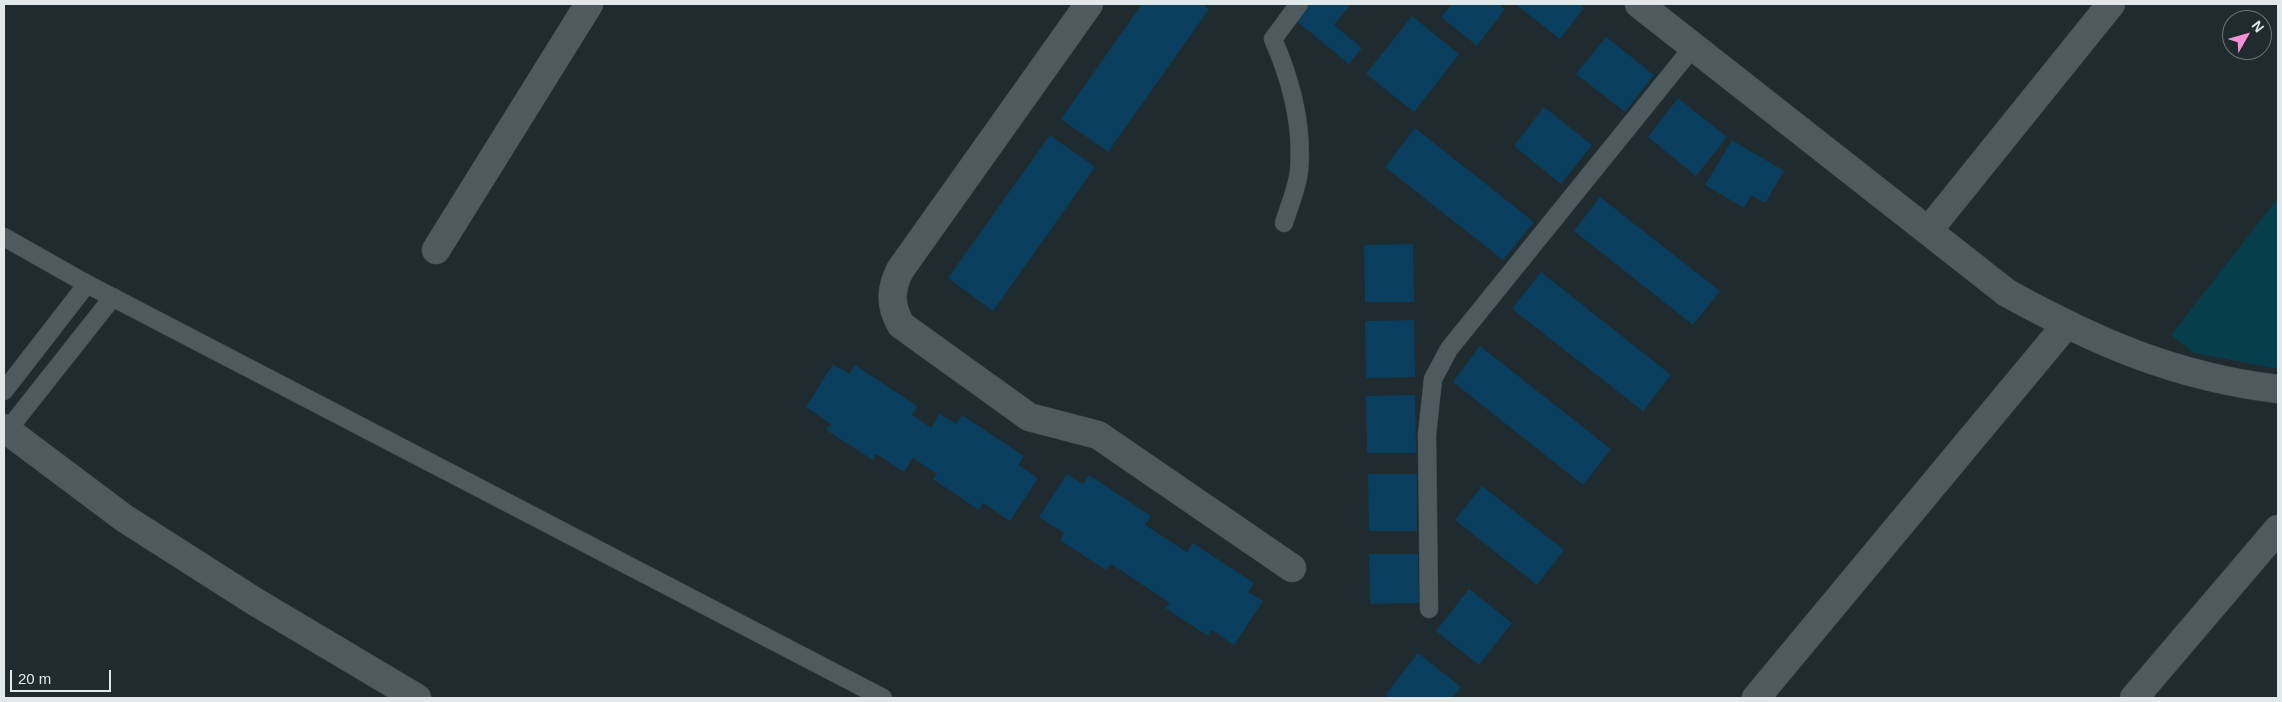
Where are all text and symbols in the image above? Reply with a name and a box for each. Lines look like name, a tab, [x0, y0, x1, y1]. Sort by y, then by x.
north arrow	[2222, 10, 2272, 60]
text: N	[2249, 17, 2267, 35]
scale bar	[12, 660, 114, 692]
text: 20 m	[18, 670, 51, 687]

